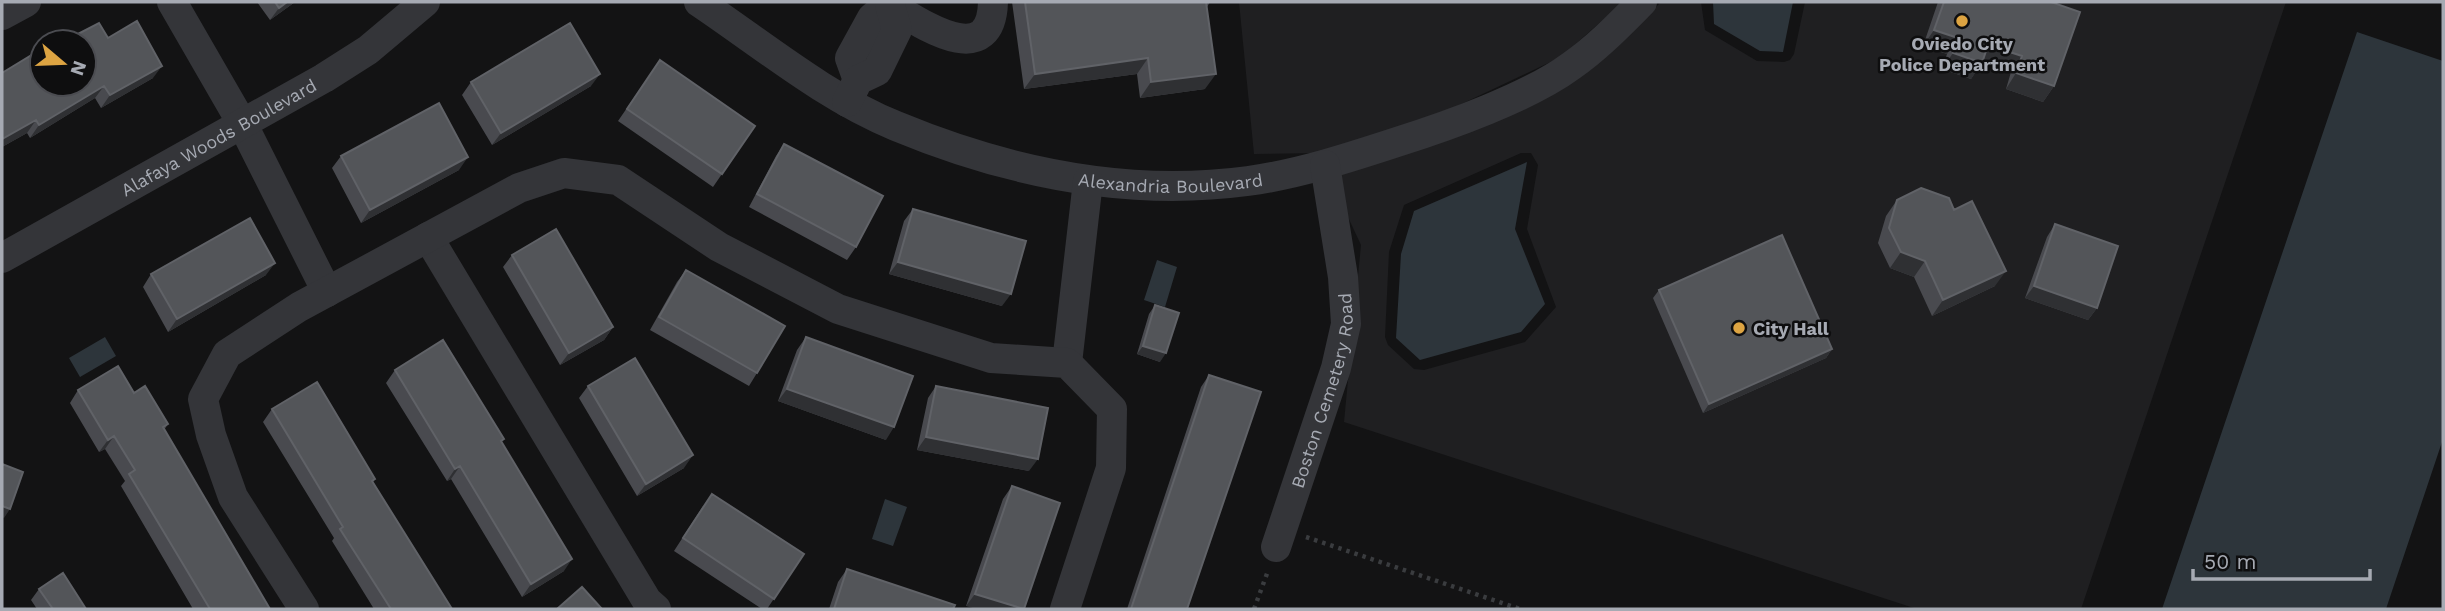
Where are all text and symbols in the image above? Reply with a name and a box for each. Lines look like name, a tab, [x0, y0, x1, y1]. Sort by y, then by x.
marker: Oviedo City Police Department	[1954, 13, 1970, 29]
north arrow	[28, 28, 98, 98]
place label: Oviedo City Police Department	[1879, 33, 2045, 75]
text: N	[65, 58, 92, 79]
street label: Alafaya Woods Boulevard	[117, 74, 320, 200]
street label: Alexandria Boulevard	[1077, 168, 1264, 196]
street label: Boston Cemetery Road	[1286, 292, 1357, 491]
place label: City Hall	[1753, 318, 1829, 339]
marker: City Hall	[1731, 320, 1747, 336]
scale bar	[2193, 538, 2370, 582]
text: 50 m	[2204, 549, 2256, 574]

